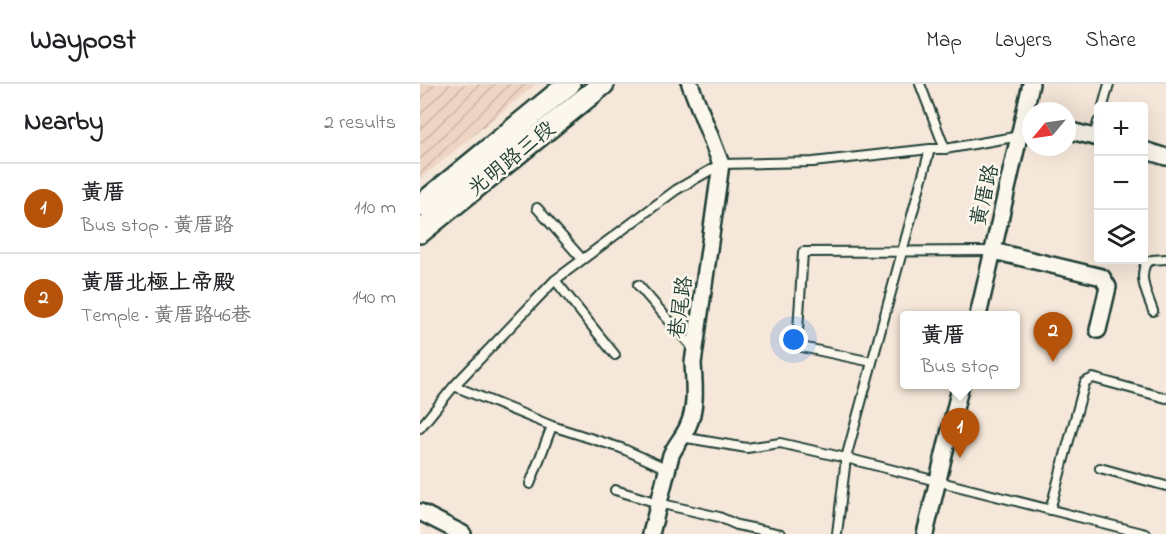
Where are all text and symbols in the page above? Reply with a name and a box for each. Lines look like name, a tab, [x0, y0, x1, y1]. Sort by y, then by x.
text: Waypost	[30, 21, 136, 62]
text: Map	[926, 26, 962, 56]
text: Layers	[995, 26, 1052, 56]
text: Share	[1085, 26, 1136, 56]
north arrow	[1022, 102, 1076, 156]
map controls	[1094, 102, 1148, 264]
button: +	[1094, 102, 1148, 156]
text: Nearby	[24, 104, 103, 142]
text: 2 results	[324, 109, 396, 138]
street label: 光明路三段	[462, 115, 562, 204]
button: −	[1094, 156, 1148, 210]
street label: 黃厝路	[964, 161, 1008, 230]
text: 黃厝	[81, 178, 125, 210]
text: 1	[40, 194, 47, 223]
text: 110 m	[354, 194, 396, 223]
button: layers	[1094, 210, 1148, 264]
text: Bus stop · 黃厝路	[81, 212, 233, 241]
text: 黃厝北極上帝殿	[81, 268, 235, 300]
street label: 巷尾路	[663, 274, 701, 341]
text: 2	[39, 284, 48, 313]
text: 140 m	[352, 284, 396, 313]
text: Temple · 黃厝路46巷	[81, 302, 251, 331]
popup	[900, 311, 1020, 389]
pin: 2	[1034, 312, 1072, 362]
text: 黃厝	[921, 321, 965, 353]
your location	[779, 325, 808, 354]
text: Bus stop	[921, 353, 999, 382]
pin: 1	[940, 408, 980, 458]

